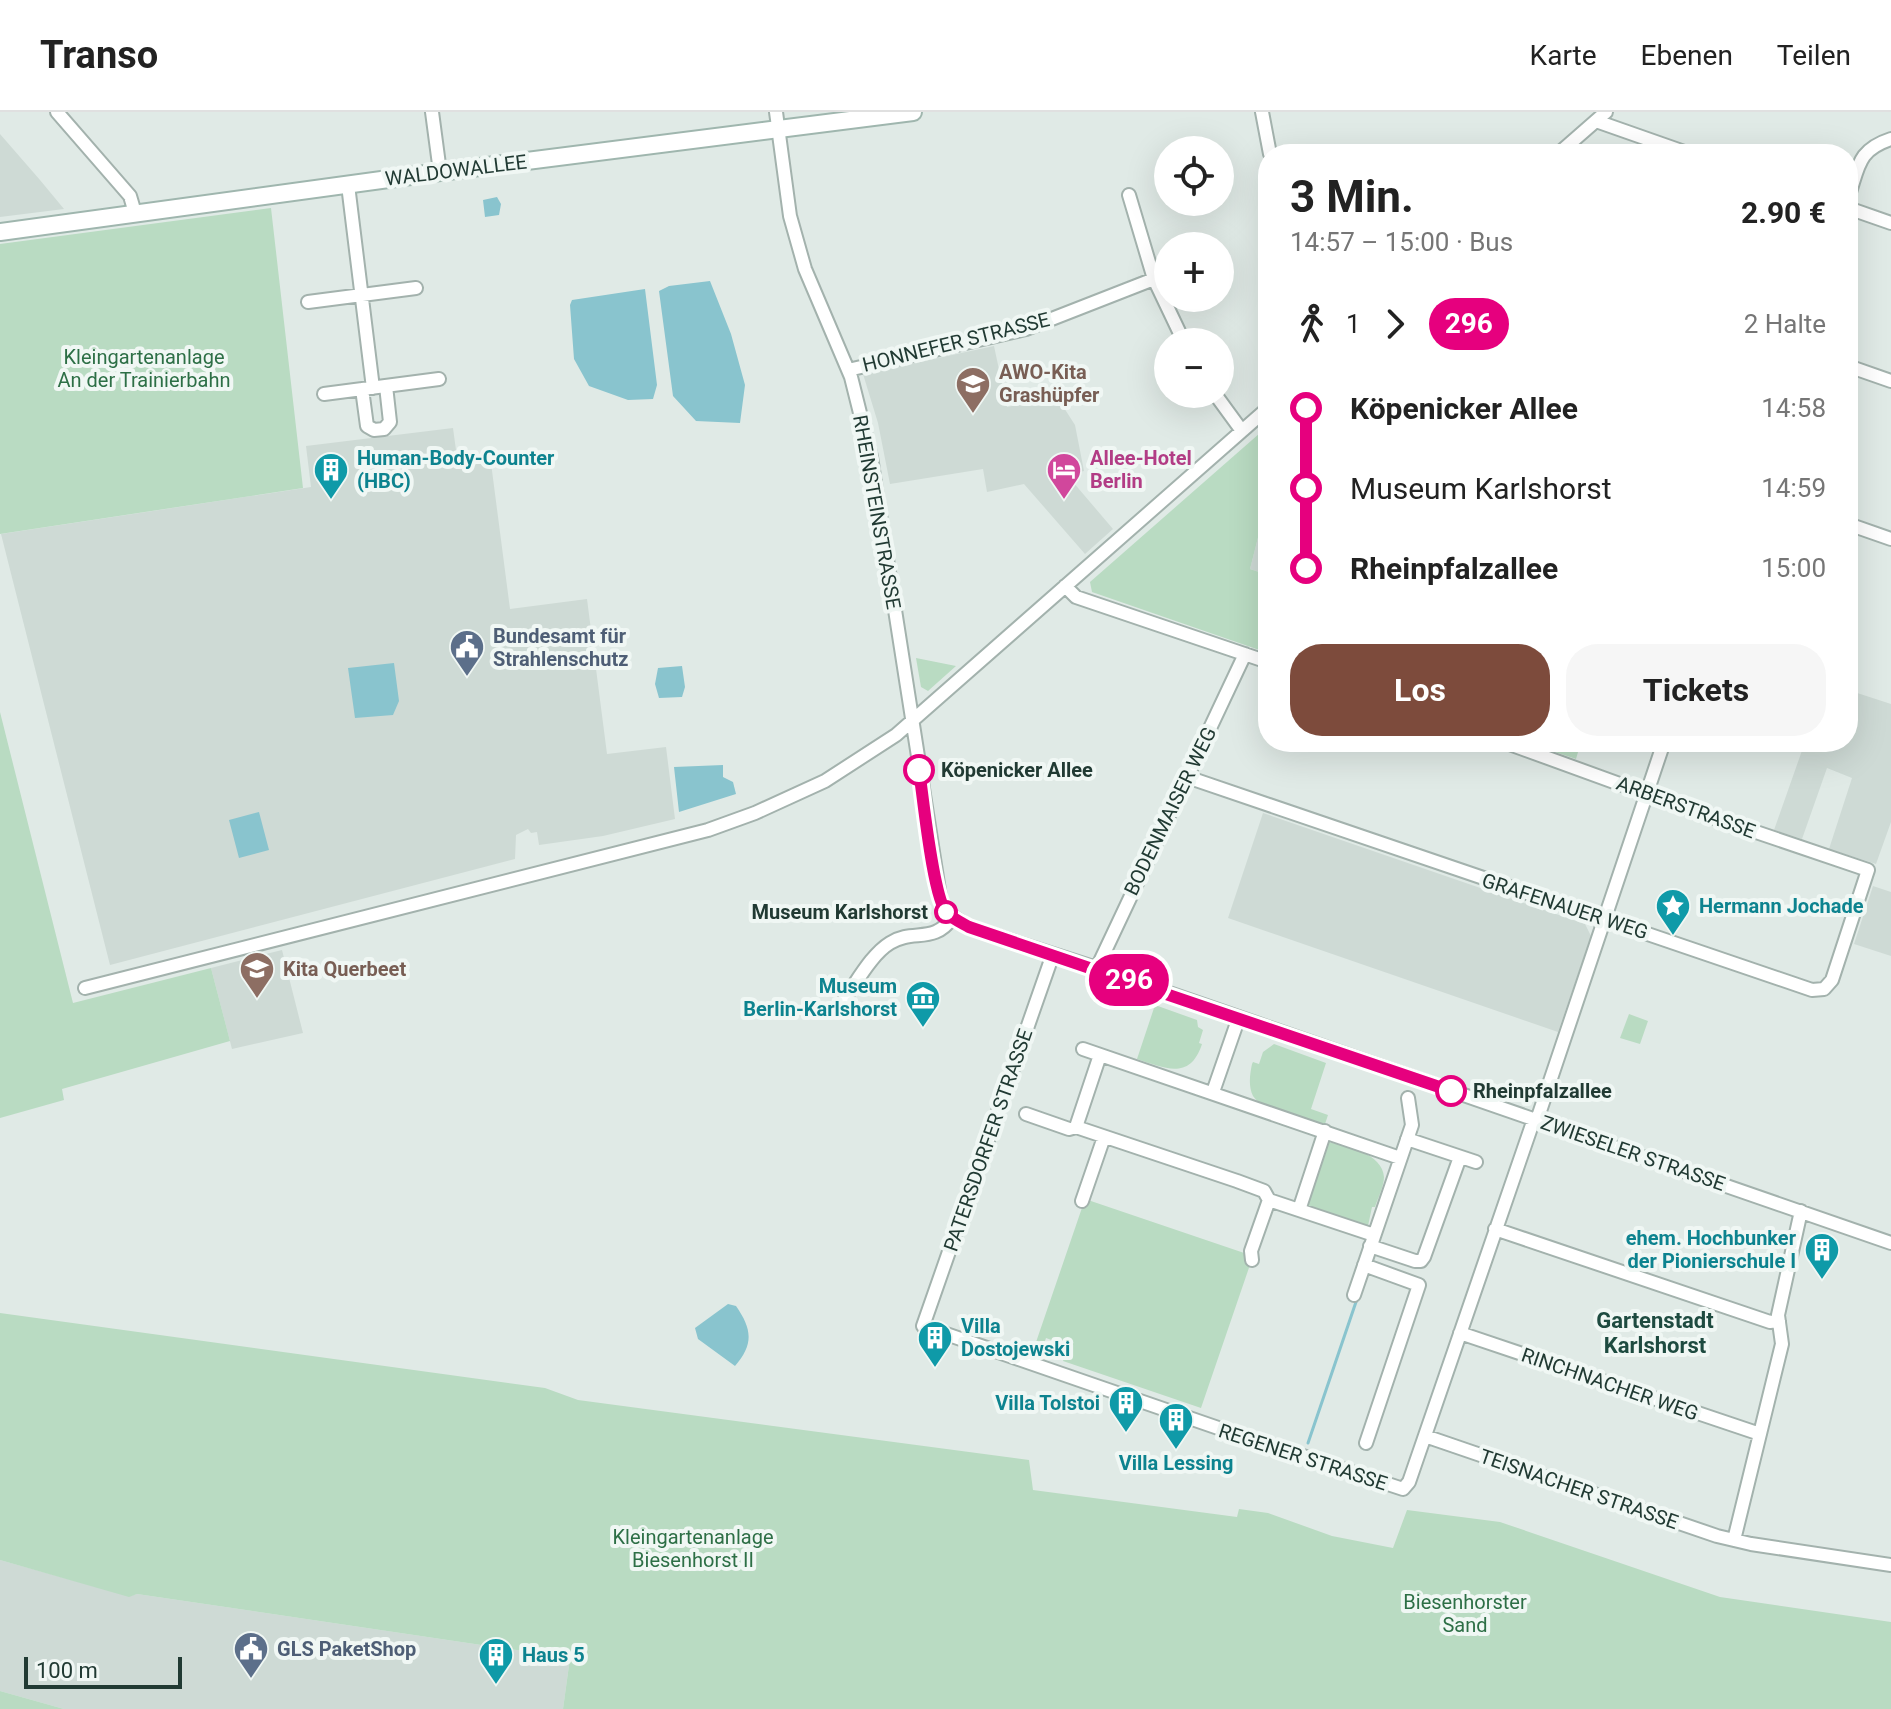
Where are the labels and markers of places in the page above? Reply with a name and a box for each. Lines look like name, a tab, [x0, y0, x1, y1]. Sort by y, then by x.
place label: AWO-Kita Grashüpfer	[999, 360, 1100, 407]
school or university icon: AWO-Kita Grashüpfer	[954, 365, 992, 415]
place label: Human-Body-Counter (HBC)	[357, 446, 555, 493]
place label: Allee-Hotel Berlin	[1090, 446, 1192, 493]
building icon: Human-Body-Counter (HBC)	[312, 451, 350, 501]
hotel icon: Allee-Hotel Berlin	[1045, 451, 1083, 501]
place label: Bundesamt für Strahlenschutz	[493, 624, 628, 671]
public building icon: Bundesamt für Strahlenschutz	[448, 628, 486, 678]
marker: Köpenicker Allee	[904, 755, 934, 785]
place label: Köpenicker Allee	[941, 758, 1093, 782]
place icon: Hermann Jochade	[1654, 887, 1692, 937]
place label: Hermann Jochade	[1699, 894, 1864, 918]
place label: Museum Karlshorst	[752, 900, 928, 924]
marker: Museum Karlshorst	[935, 901, 957, 923]
school or university icon: Kita Querbeet	[238, 950, 276, 1000]
place label: Kita Querbeet	[283, 957, 406, 981]
place label: Museum Berlin-Karlshorst	[743, 974, 897, 1021]
museum icon: Museum Berlin-Karlshorst	[904, 979, 942, 1029]
marker: Rheinpfalzallee	[1436, 1076, 1466, 1106]
place label: Rheinpfalzallee	[1473, 1079, 1612, 1103]
place label: ehem. Hochbunker der Pionierschule I	[1626, 1226, 1797, 1273]
building icon: ehem. Hochbunker der Pionierschule I	[1803, 1231, 1841, 1281]
place label: Villa Dostojewski	[961, 1314, 1070, 1361]
building icon: Villa Dostojewski	[916, 1319, 954, 1369]
building icon: Villa Tolstoi	[1107, 1384, 1145, 1434]
place label: Villa Tolstoi	[995, 1391, 1100, 1415]
building icon: Villa Lessing	[1157, 1401, 1195, 1451]
place label: Villa Lessing	[1119, 1451, 1233, 1475]
public building icon: GLS PaketShop	[232, 1630, 270, 1680]
building icon: Haus 5	[477, 1636, 515, 1686]
place label: GLS PaketShop	[277, 1637, 416, 1661]
place label: Haus 5	[522, 1643, 585, 1667]

